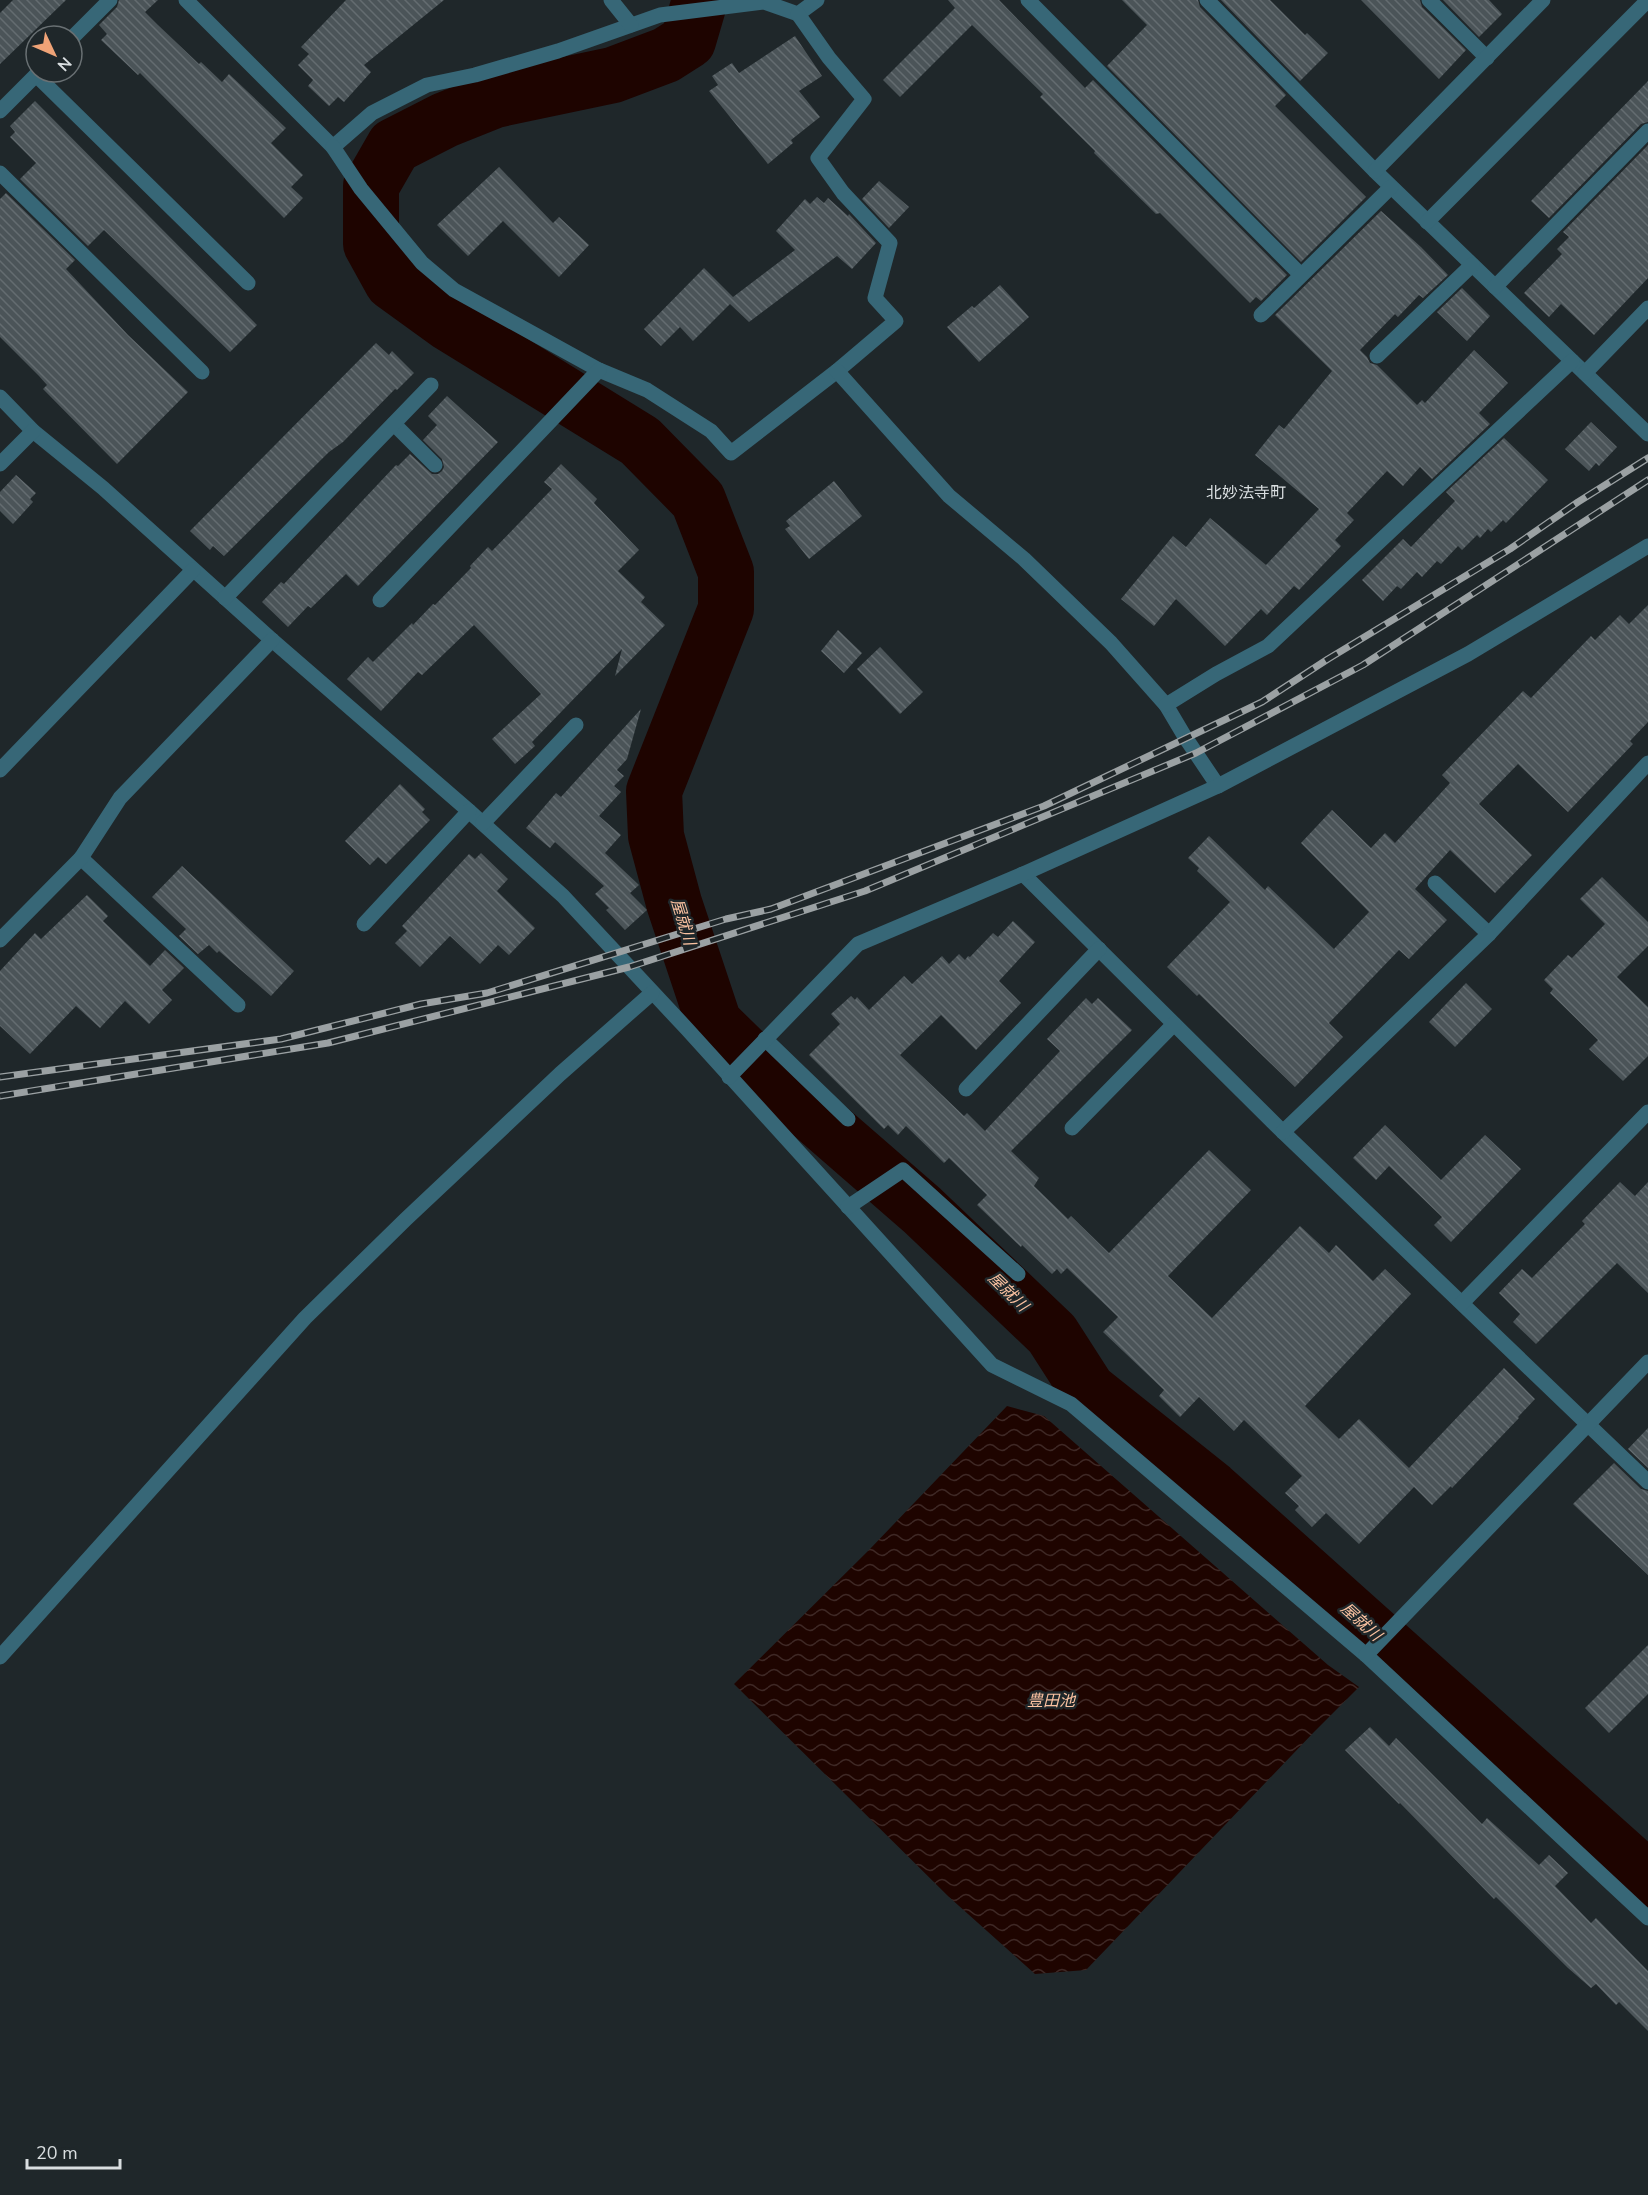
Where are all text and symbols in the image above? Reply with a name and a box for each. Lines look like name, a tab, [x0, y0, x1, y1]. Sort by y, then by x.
north arrow	[24, 24, 84, 84]
text: N	[52, 52, 76, 76]
district label: 北妙法寺町	[1206, 482, 1286, 504]
water label: 屋就川	[665, 896, 701, 950]
water label: 屋就川	[983, 1267, 1034, 1318]
water label: 屋就川	[1336, 1598, 1388, 1648]
water label: 豊田池	[1027, 1690, 1077, 1712]
scale bar	[27, 2132, 120, 2170]
text: 20 m	[36, 2141, 78, 2165]

